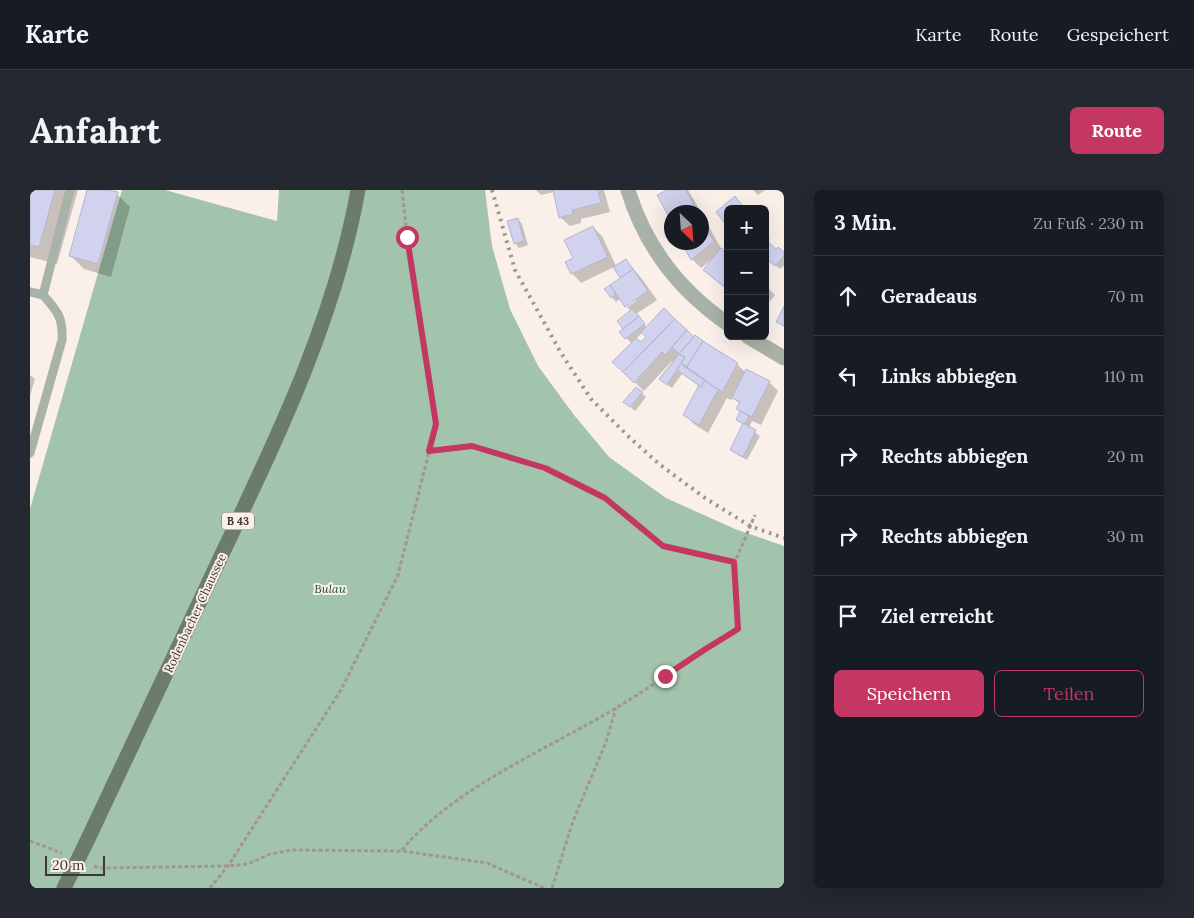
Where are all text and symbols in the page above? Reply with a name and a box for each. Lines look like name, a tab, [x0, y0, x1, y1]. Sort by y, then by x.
text: Karte	[25, 19, 89, 50]
text: Karte	[915, 23, 961, 46]
text: Route	[989, 23, 1039, 46]
text: Gespeichert	[1067, 23, 1169, 46]
button: Route	[1070, 107, 1164, 154]
text: Anfahrt	[30, 108, 161, 153]
north arrow	[664, 205, 709, 250]
map controls	[724, 205, 769, 340]
button: +	[724, 205, 769, 250]
text: 3 Min.	[834, 209, 897, 236]
text: Zu Fuß · 230 m	[1033, 213, 1144, 233]
route start	[396, 226, 419, 249]
button: −	[724, 250, 769, 295]
icon: ahead	[834, 282, 862, 310]
text: Geradeaus	[881, 284, 977, 308]
text: 70 m	[1108, 286, 1144, 306]
button: layers	[724, 295, 769, 340]
icon: left	[834, 362, 862, 390]
text: Links abbiegen	[881, 364, 1017, 388]
text: 110 m	[1104, 366, 1144, 386]
icon: right	[834, 442, 862, 470]
text: Rechts abbiegen	[881, 444, 1028, 468]
text: 20 m	[1107, 446, 1144, 466]
road number: B 43	[222, 512, 254, 530]
icon: right	[834, 522, 862, 550]
text: Rechts abbiegen	[881, 524, 1028, 548]
text: 30 m	[1107, 526, 1144, 546]
street label: Rodenbacher Chaussee	[161, 550, 229, 675]
park label: Bulau	[314, 581, 347, 596]
icon: arrive	[834, 602, 862, 630]
text: Ziel erreicht	[881, 604, 994, 628]
route end	[654, 665, 677, 688]
button: Speichern	[834, 670, 984, 717]
button: Teilen	[994, 670, 1144, 717]
scale bar	[45, 853, 105, 876]
text: 20 m	[52, 856, 84, 874]

